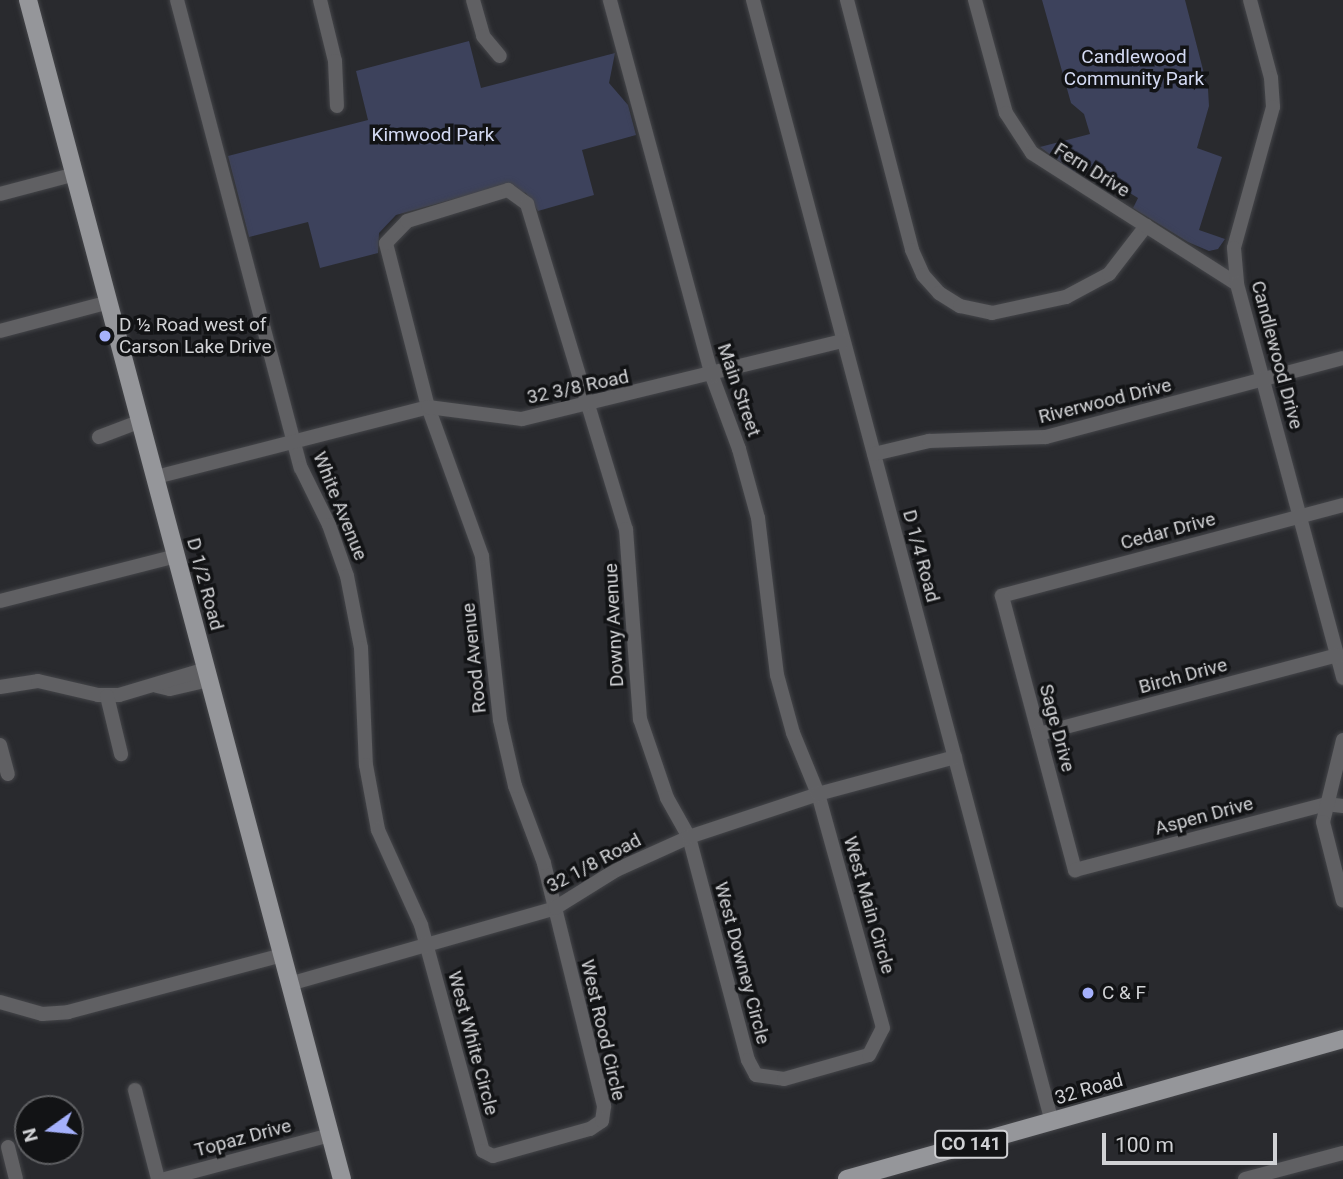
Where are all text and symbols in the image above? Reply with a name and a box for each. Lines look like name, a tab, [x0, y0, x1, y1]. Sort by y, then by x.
park label: Candlewood Community Park	[1064, 46, 1204, 90]
park label: Kimwood Park	[372, 124, 494, 146]
street label: Fern Drive	[1050, 138, 1134, 202]
street label: Candlewood Drive	[1246, 278, 1308, 432]
place label: D ½ Road west of Carson Lake Drive	[119, 314, 271, 358]
marker: D ½ Road west of Carson Lake Drive	[97, 328, 113, 344]
street label: Main Street	[712, 340, 766, 440]
street label: 32 3/8 Road	[525, 365, 631, 409]
street label: Riverwood Drive	[1036, 373, 1174, 429]
street label: White Avenue	[308, 448, 372, 564]
street label: D 1/4 Road	[898, 507, 944, 605]
street label: Cedar Drive	[1118, 507, 1218, 555]
street label: D 1/2 Road	[182, 535, 228, 633]
street label: Downy Avenue	[599, 563, 629, 687]
street label: Rood Avenue	[457, 602, 491, 714]
street label: Birch Drive	[1136, 653, 1230, 699]
street label: Sage Drive	[1034, 682, 1080, 774]
street label: Aspen Drive	[1152, 792, 1256, 840]
street label: 32 1/8 Road	[543, 829, 645, 897]
street label: West Main Circle	[838, 834, 900, 976]
street label: West Downey Circle	[709, 879, 775, 1047]
street label: West Rood Circle	[576, 957, 630, 1103]
street label: West White Circle	[443, 968, 503, 1118]
place label: C & F	[1102, 982, 1146, 1004]
marker: C & F	[1080, 985, 1096, 1001]
street label: 32 Road	[1052, 1068, 1126, 1110]
north arrow	[14, 1095, 84, 1165]
street label: Topaz Drive	[192, 1114, 294, 1162]
scale bar	[1105, 1120, 1280, 1164]
text: N	[17, 1126, 43, 1144]
road number: CO 141	[932, 1129, 1010, 1158]
text: 100 m	[1115, 1133, 1174, 1157]

